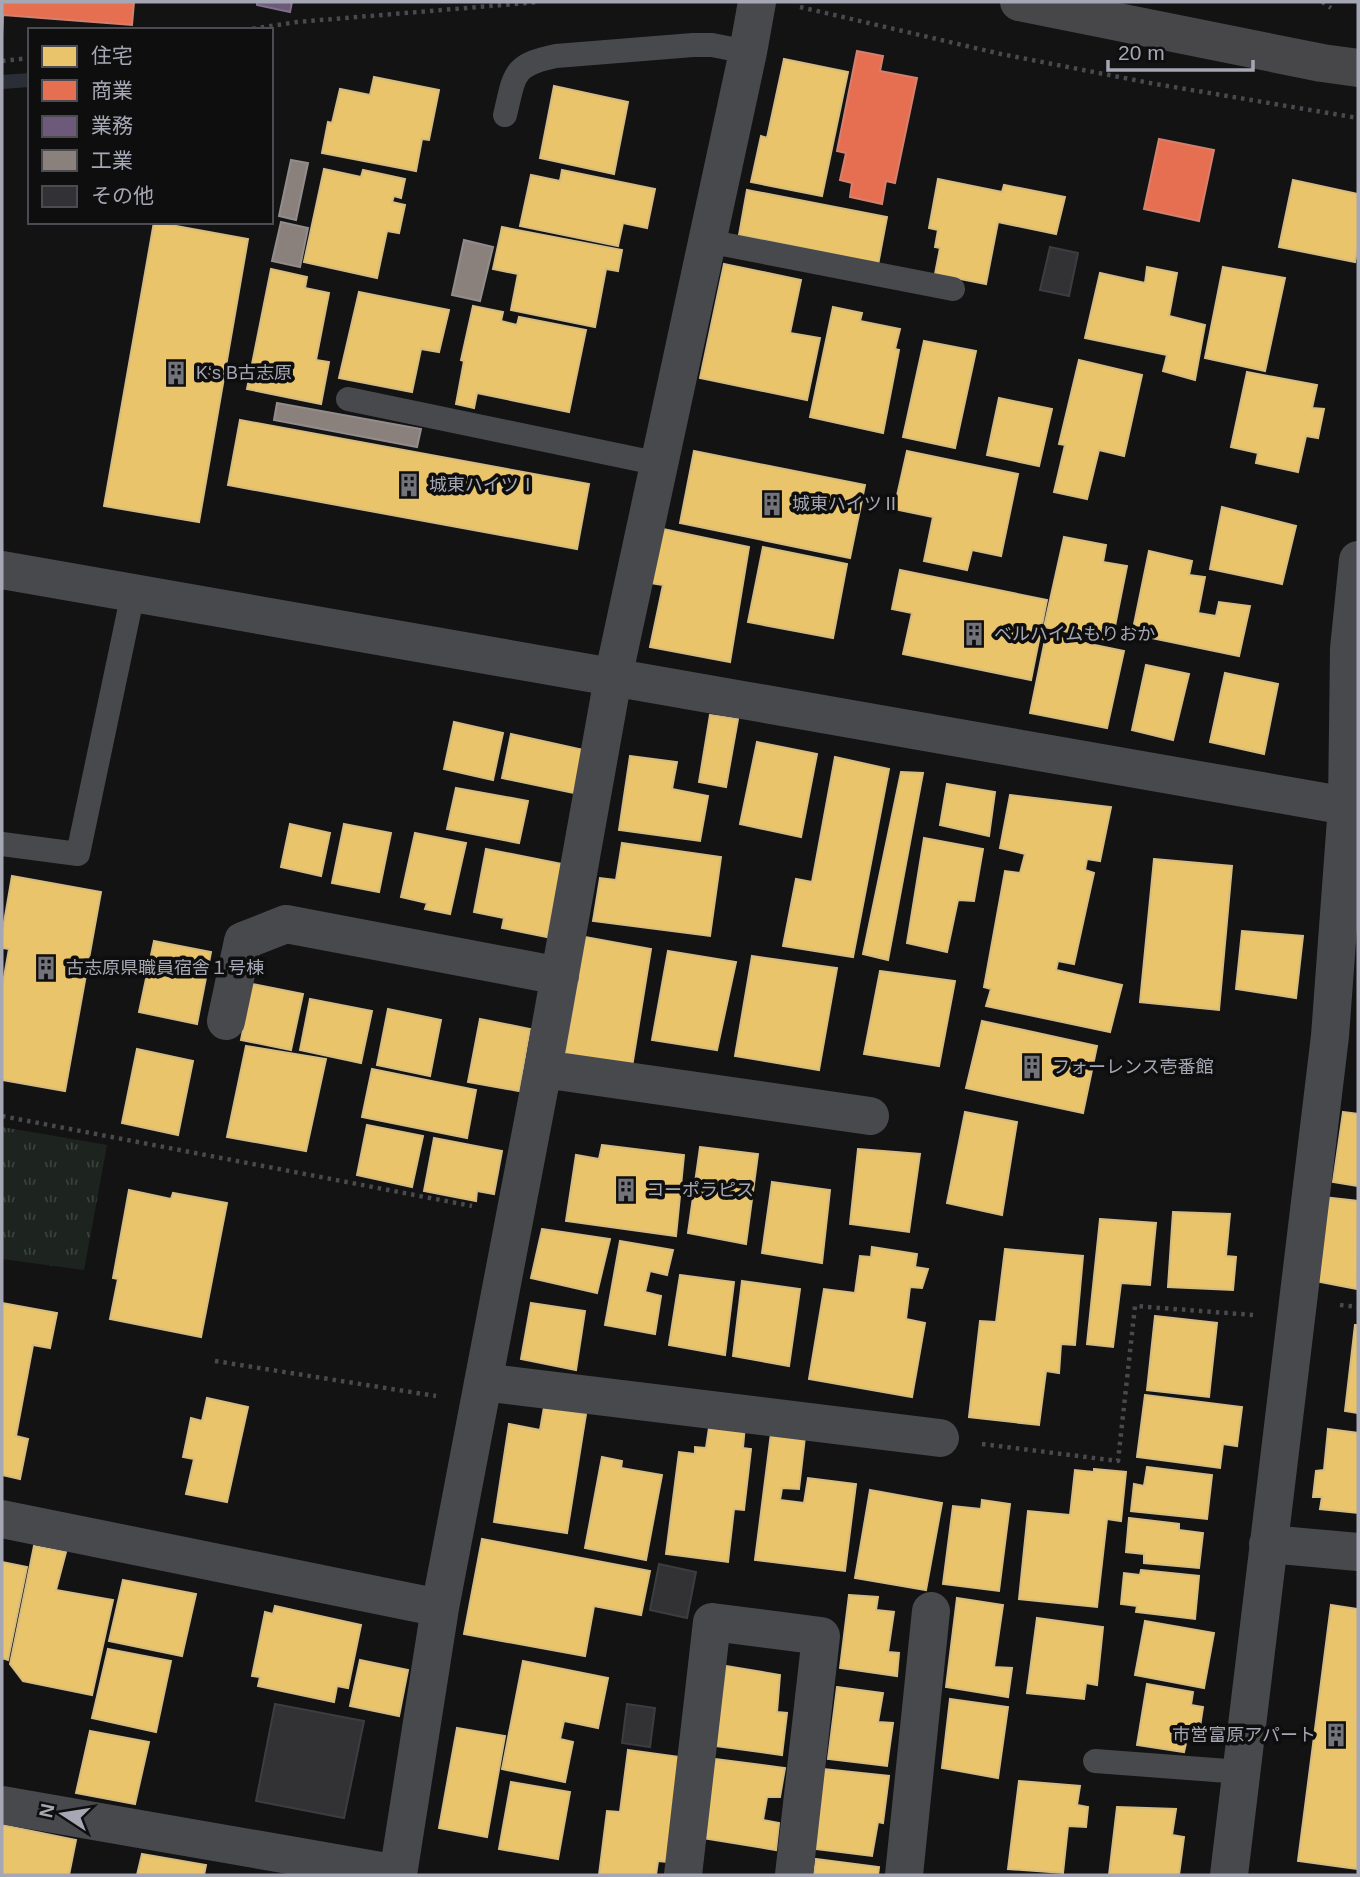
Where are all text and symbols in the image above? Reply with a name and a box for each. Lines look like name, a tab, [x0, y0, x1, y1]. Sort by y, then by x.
legend	[28, 28, 273, 224]
scale bar	[1108, 28, 1253, 72]
text: 20 m	[1118, 41, 1165, 64]
text: 住宅	[91, 44, 133, 67]
text: 商業	[91, 79, 133, 102]
text: 業務	[91, 114, 133, 137]
text: 工業	[91, 149, 133, 172]
text: その他	[91, 184, 154, 207]
building icon: K‘s B古志原	[162, 359, 190, 387]
place label: K‘s B古志原	[196, 363, 292, 383]
building icon: 城東ハイツⅠ	[395, 471, 423, 499]
place label: 城東ハイツⅠ	[429, 475, 537, 495]
building icon: 城東ハイツⅡ	[758, 490, 786, 518]
place label: 城東ハイツⅡ	[792, 494, 900, 514]
building icon: ベルハイムもりおか	[960, 620, 988, 648]
place label: ベルハイムもりおか	[994, 624, 1155, 644]
building icon: 古志原県職員宿舎１号棟	[32, 954, 60, 982]
place label: 古志原県職員宿舎１号棟	[66, 958, 264, 978]
building icon: フォーレンス壱番館	[1018, 1053, 1046, 1081]
place label: フォーレンス壱番館	[1052, 1057, 1214, 1077]
building icon: コーポラピス	[612, 1176, 640, 1204]
place label: コーポラピス	[646, 1180, 754, 1200]
building icon: 市営富原アパート	[1322, 1721, 1350, 1749]
place label: 市営富原アパート	[1172, 1725, 1316, 1745]
north arrow	[28, 1779, 98, 1849]
text: N	[35, 1802, 59, 1819]

